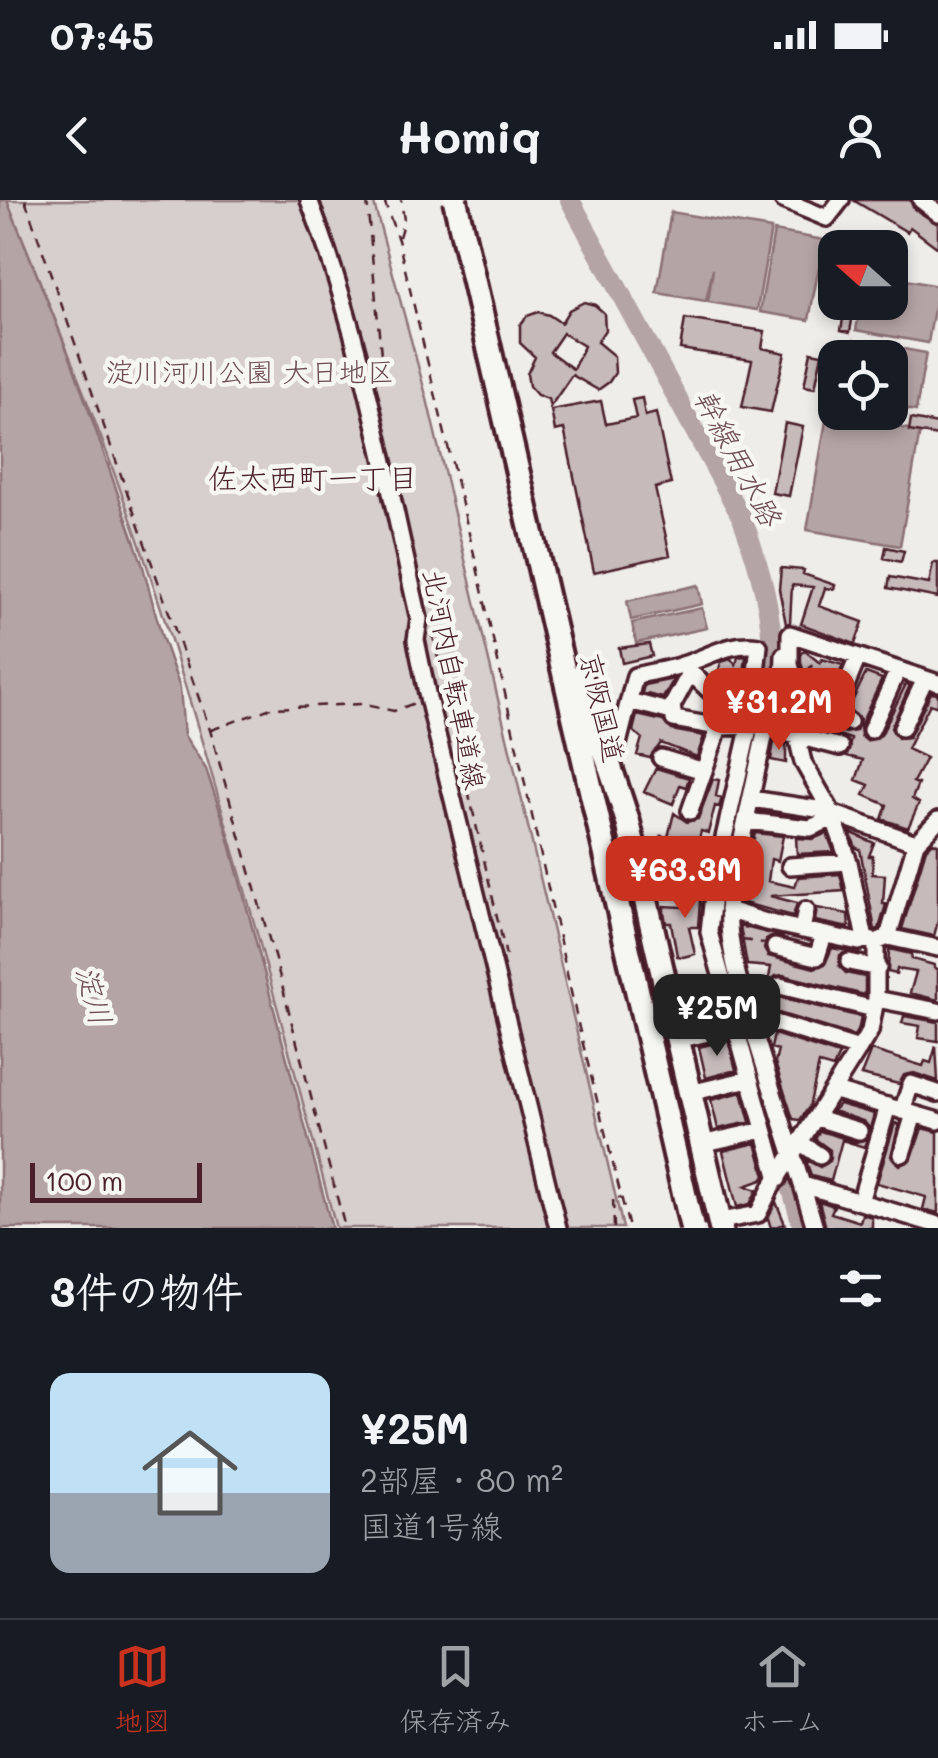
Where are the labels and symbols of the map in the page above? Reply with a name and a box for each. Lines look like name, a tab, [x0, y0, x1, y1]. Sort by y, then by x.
north arrow	[818, 230, 908, 320]
park label: 淀川河川公園 大日地区	[106, 353, 394, 389]
water label: 幹線用水路	[686, 381, 793, 534]
district label: 佐太西町一丁目	[208, 457, 418, 497]
street label: 北河内自転車道線	[416, 566, 494, 792]
street label: 京阪国道	[573, 648, 633, 766]
pin: ¥31.2M	[698, 668, 860, 753]
pin: ¥63.3M	[604, 836, 766, 921]
water label: 淀川	[68, 961, 122, 1029]
pin: ¥25M	[658, 974, 776, 1059]
scale bar	[30, 1158, 202, 1203]

